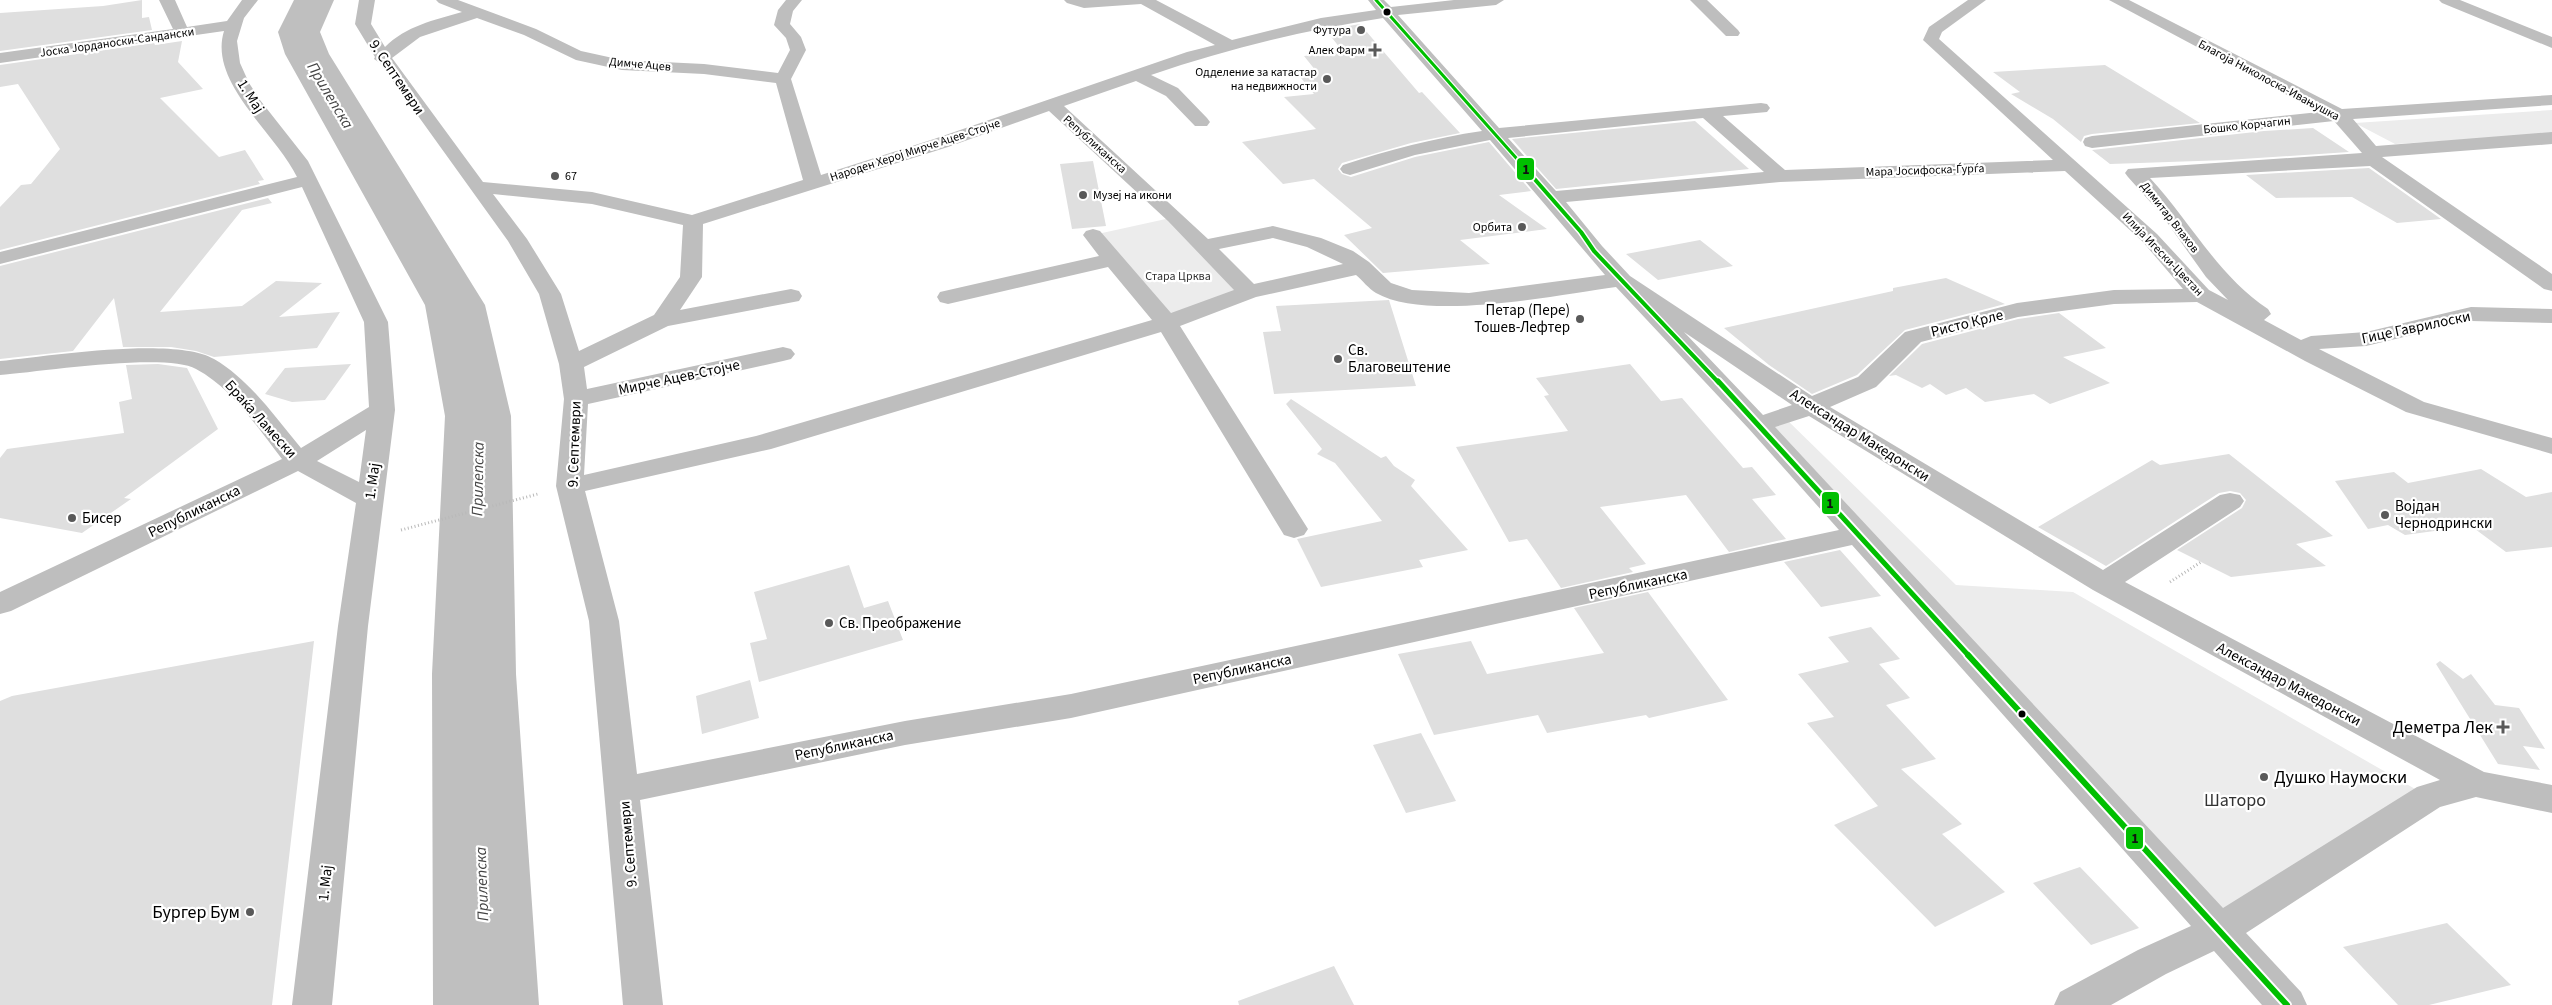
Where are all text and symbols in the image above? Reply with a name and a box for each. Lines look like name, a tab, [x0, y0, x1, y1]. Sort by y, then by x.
unlabelled marker	[1382, 7, 1392, 17]
place label: Футура	[1313, 22, 1351, 39]
street label: Јоска Јорданоски-Сандански	[39, 23, 195, 62]
marker: Футура	[1355, 24, 1367, 36]
street label: 9. Септември	[364, 36, 429, 119]
street label: Благоја Николоска-Ивањушка	[2195, 36, 2342, 125]
place label: Алек Фарм	[1309, 42, 1365, 59]
marker: Алек Фарм	[1369, 44, 1381, 56]
street label: Димче Ацев	[608, 53, 672, 76]
water label: Прилепска	[302, 58, 359, 133]
place label: Одделение за катастар на недвижности	[1195, 64, 1317, 95]
marker: Одделение за катастар на недвижности	[1321, 73, 1333, 85]
street label: 1. Мај	[232, 75, 269, 117]
street label: Републиканска	[1059, 111, 1130, 178]
street label: Бошко Корчагин	[2203, 112, 2292, 139]
street label: Народен Херој Мирче Ацев-Стојче	[828, 115, 1003, 186]
line badge: 1	[1516, 157, 1535, 181]
text: 1	[1522, 160, 1530, 180]
street label: Мара Јосифоска-Ѓурѓа	[1865, 160, 1985, 181]
place label: 67	[565, 168, 577, 185]
marker: 67	[549, 170, 561, 182]
street label: Димитар Влахов	[2136, 178, 2203, 257]
place label: Музеј на икони	[1093, 187, 1172, 204]
marker: Музеј на икони	[1077, 189, 1089, 201]
street label: Илија Игески-Цветан	[2118, 209, 2207, 300]
place label: Орбита	[1473, 219, 1512, 236]
marker: Орбита	[1516, 221, 1528, 233]
park label: Стара Црква	[1145, 268, 1211, 285]
place label: Петар (Пере) Тошев-Лефтер	[1474, 300, 1570, 338]
street label: Ристо Крле	[1929, 304, 2006, 343]
street label: Гице Гаврилоски	[2360, 306, 2472, 349]
marker: Петар (Пере) Тошев-Лефтер	[1574, 313, 1586, 325]
place label: Св. Благовештение	[1348, 340, 1451, 378]
marker: Св. Благовештение	[1332, 353, 1344, 365]
street label: Мирче Ацев-Стојче	[616, 354, 742, 401]
street label: Браќа Ламески	[220, 376, 302, 463]
street label: Александар Македонски	[1786, 384, 1934, 487]
street label: 9. Септември	[562, 400, 587, 488]
water label: Прилепска	[466, 441, 490, 516]
street label: 1. Мај	[360, 462, 385, 501]
street label: Републиканска	[145, 480, 244, 543]
line badge: 1	[1821, 491, 1840, 515]
text: 1	[1826, 494, 1834, 514]
place label: Војдан Чернодрински	[2395, 496, 2492, 534]
place label: Бисер	[82, 508, 121, 529]
marker: Војдан Чернодрински	[2379, 509, 2391, 521]
marker: Бисер	[66, 512, 78, 524]
street label: Републиканска	[1587, 564, 1689, 605]
place label: Св. Преображение	[839, 613, 961, 634]
marker: Св. Преображение	[823, 617, 835, 629]
street label: Александар Македонски	[2213, 637, 2365, 732]
street label: Републиканска	[1191, 649, 1293, 690]
unlabelled marker	[2017, 709, 2027, 719]
place label: Деметра Лек	[2392, 715, 2493, 740]
marker: Деметра Лек	[2497, 721, 2509, 733]
street label: Републиканска	[793, 725, 895, 766]
place label: Душко Наумоски	[2274, 765, 2407, 790]
marker: Душко Наумоски	[2258, 771, 2270, 783]
park label: Шаторо	[2204, 788, 2266, 813]
street label: 9. Септември	[614, 800, 643, 888]
line badge: 1	[2125, 826, 2144, 850]
text: 1	[2131, 829, 2139, 849]
water label: Прилепска	[470, 846, 494, 921]
street label: 1. Мај	[313, 864, 338, 902]
place label: Бургер Бум	[152, 900, 240, 925]
marker: Бургер Бум	[244, 906, 256, 918]

